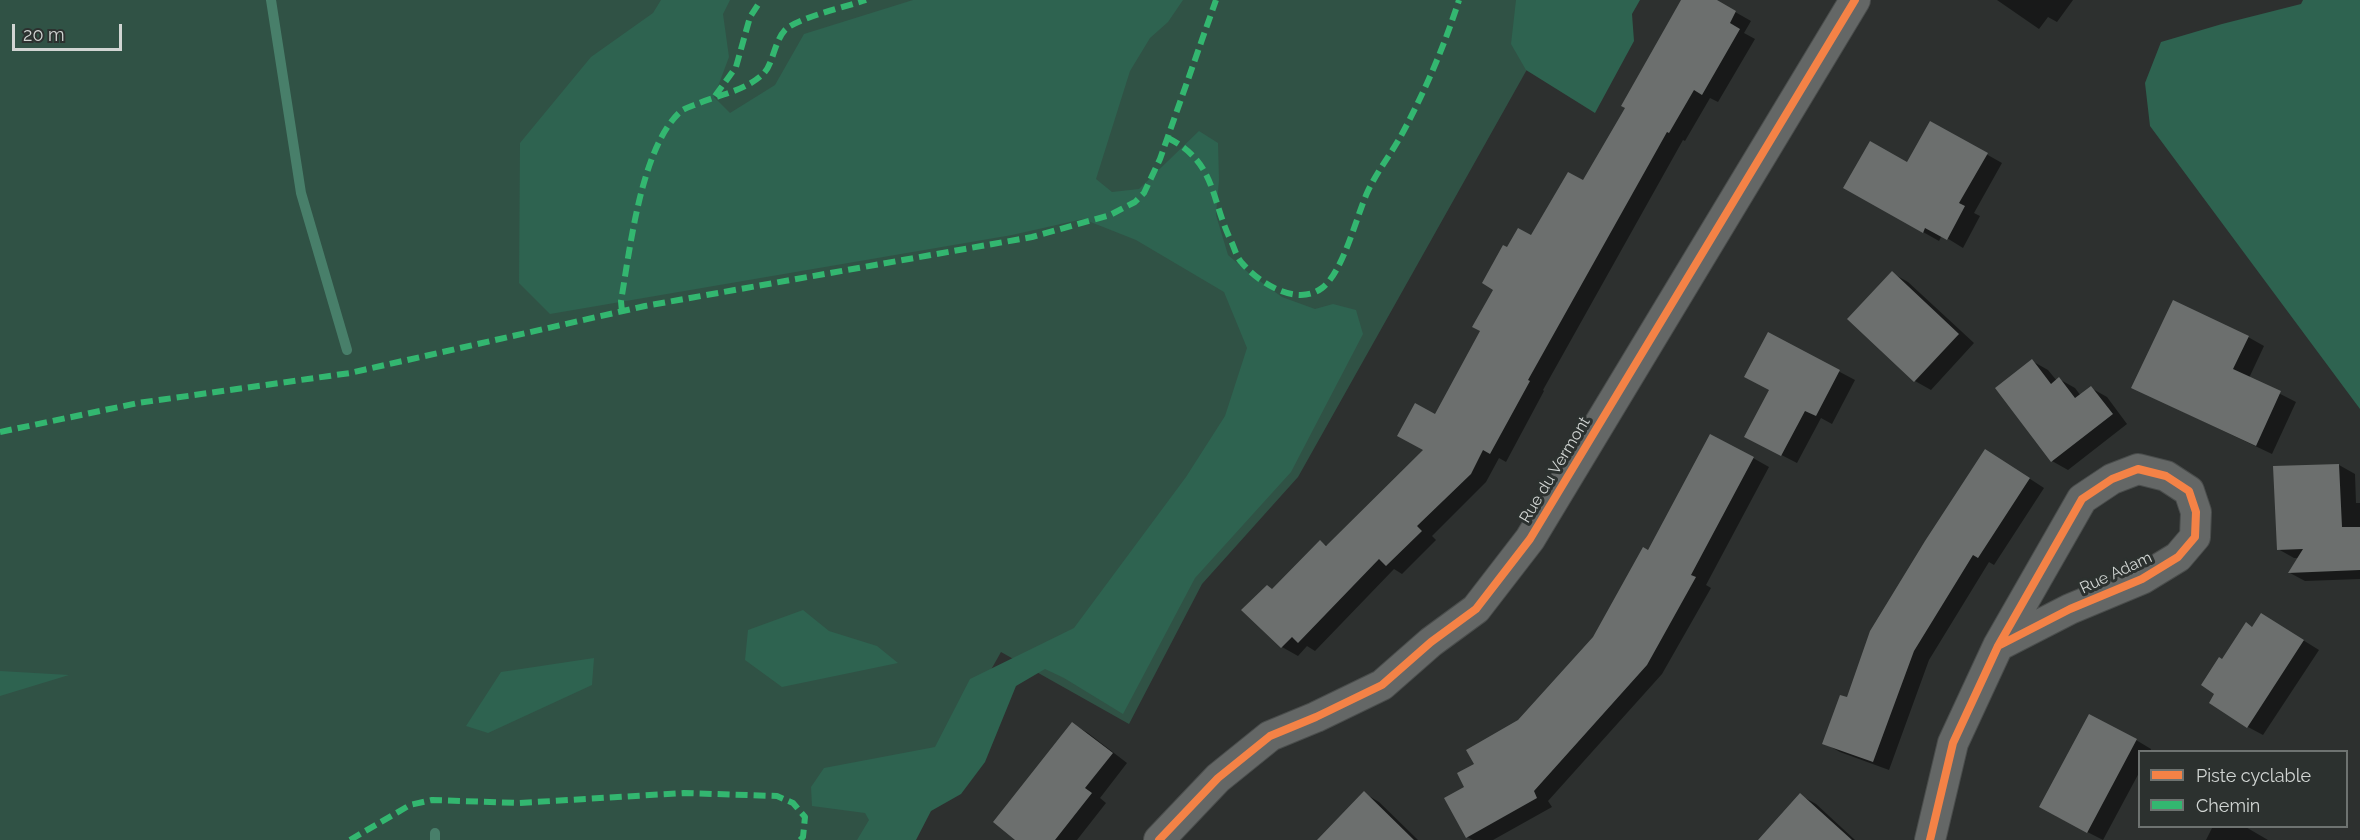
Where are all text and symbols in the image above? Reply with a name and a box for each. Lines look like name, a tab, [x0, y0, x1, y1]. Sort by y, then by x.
scale bar	[15, 12, 124, 50]
text: 20 m	[23, 24, 65, 45]
street label: Rue du Vermont	[1516, 413, 1594, 527]
street label: Rue Adam	[2077, 548, 2155, 598]
legend	[2138, 750, 2348, 828]
text: Piste cyclable	[2196, 765, 2311, 786]
text: Chemin	[2196, 795, 2260, 816]

